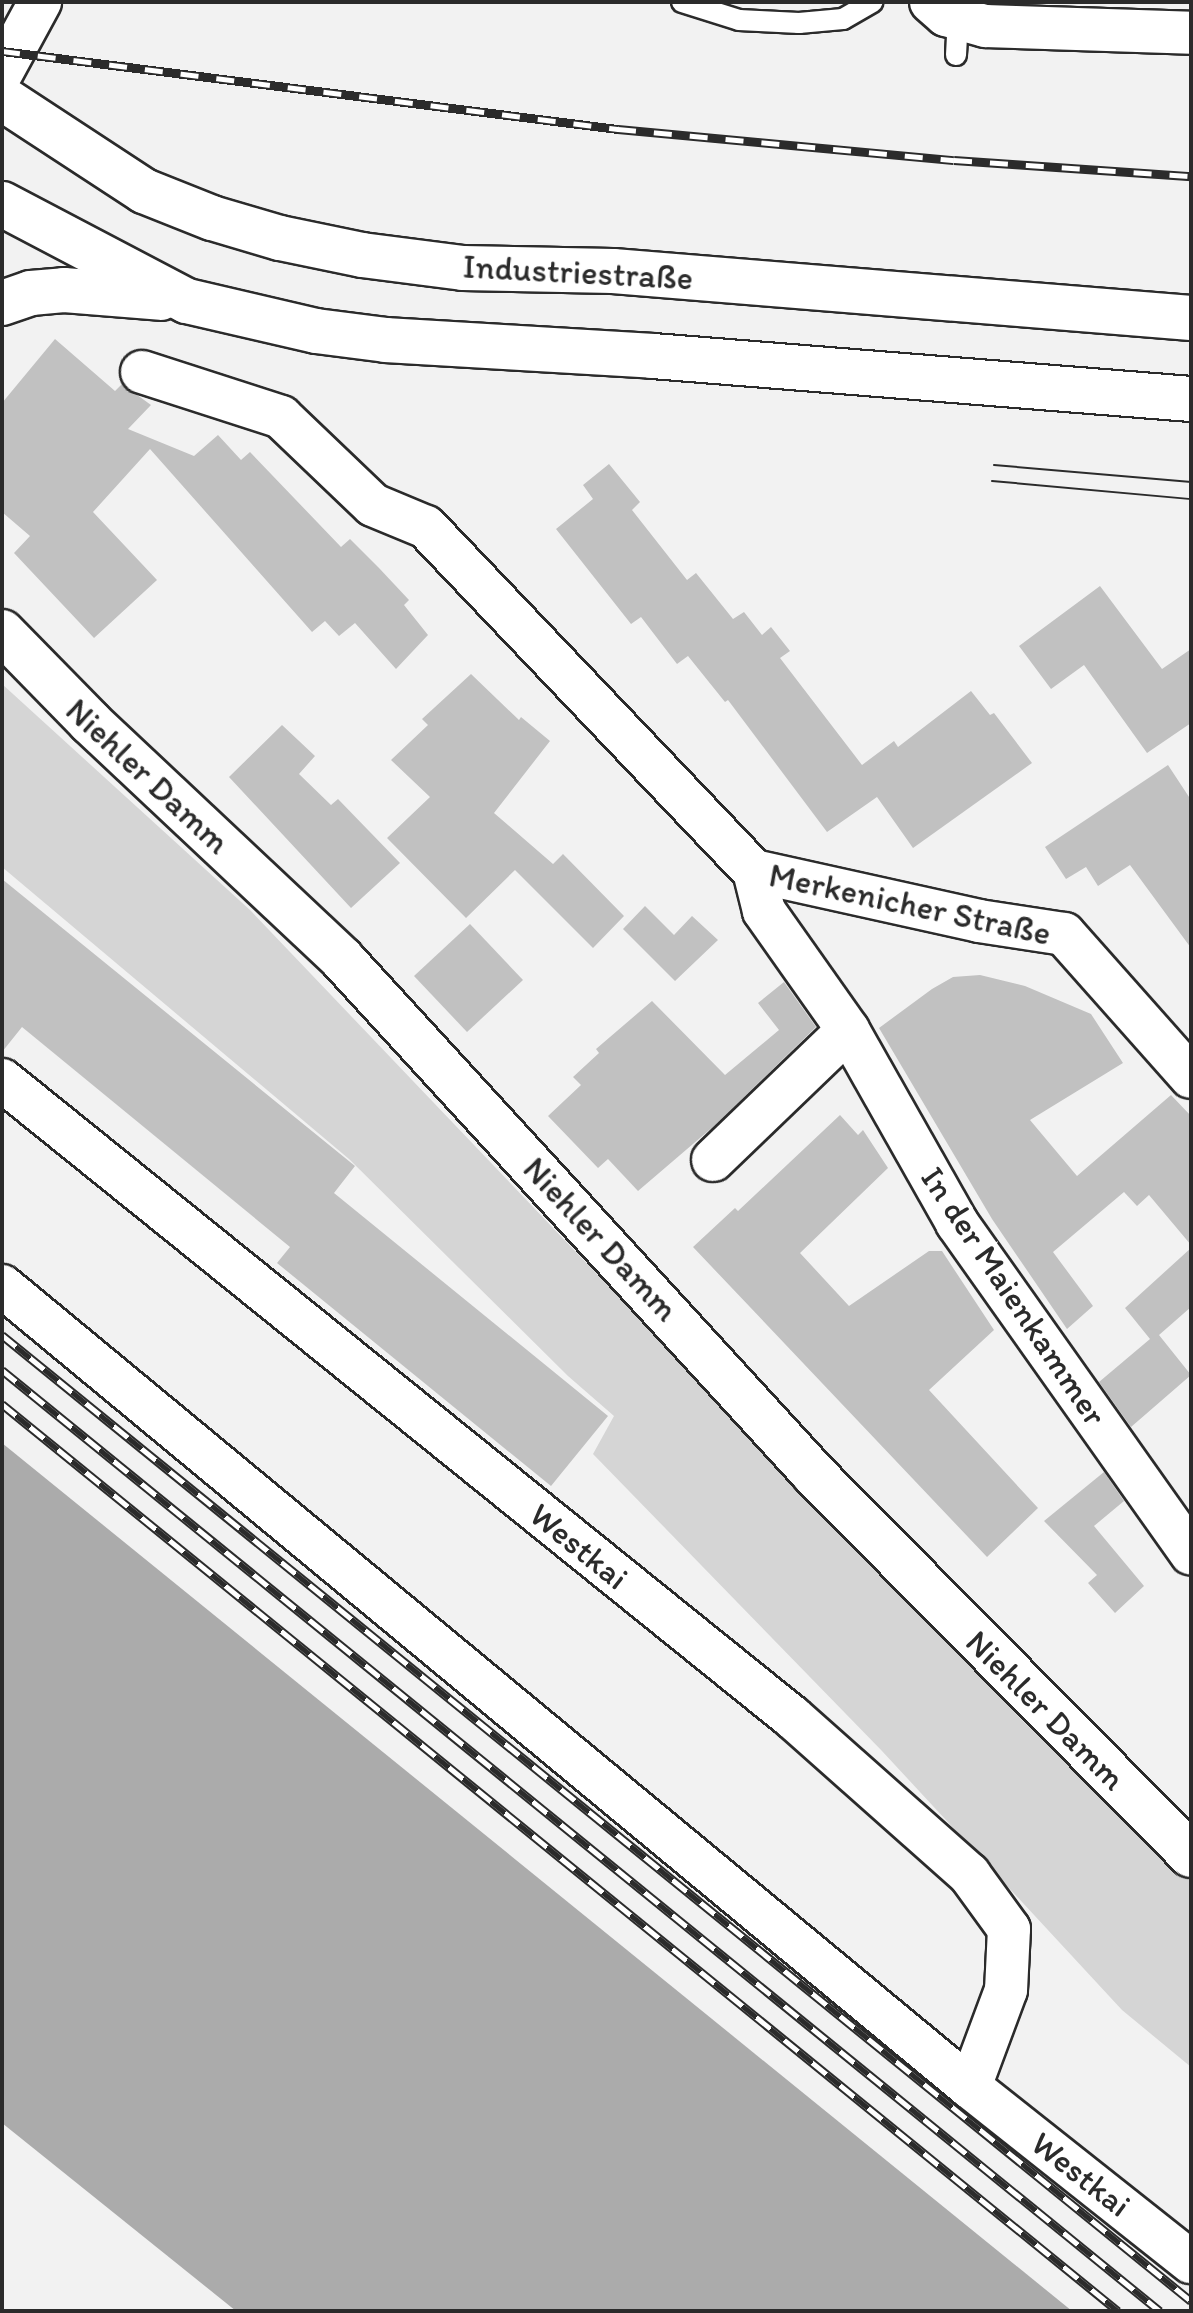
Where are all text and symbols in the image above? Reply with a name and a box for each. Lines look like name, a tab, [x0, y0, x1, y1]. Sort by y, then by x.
street label: Industriestraße	[462, 246, 694, 298]
street label: Niehler Damm	[57, 690, 239, 862]
street label: Merkenicher Straße	[765, 854, 1055, 954]
street label: Niehler Damm	[515, 1148, 687, 1330]
street label: In der Maienkammer	[912, 1158, 1116, 1434]
street label: Westkai	[522, 1494, 636, 1598]
street label: Niehler Damm	[958, 1622, 1134, 1798]
street label: Westkai	[1023, 2123, 1139, 2225]

